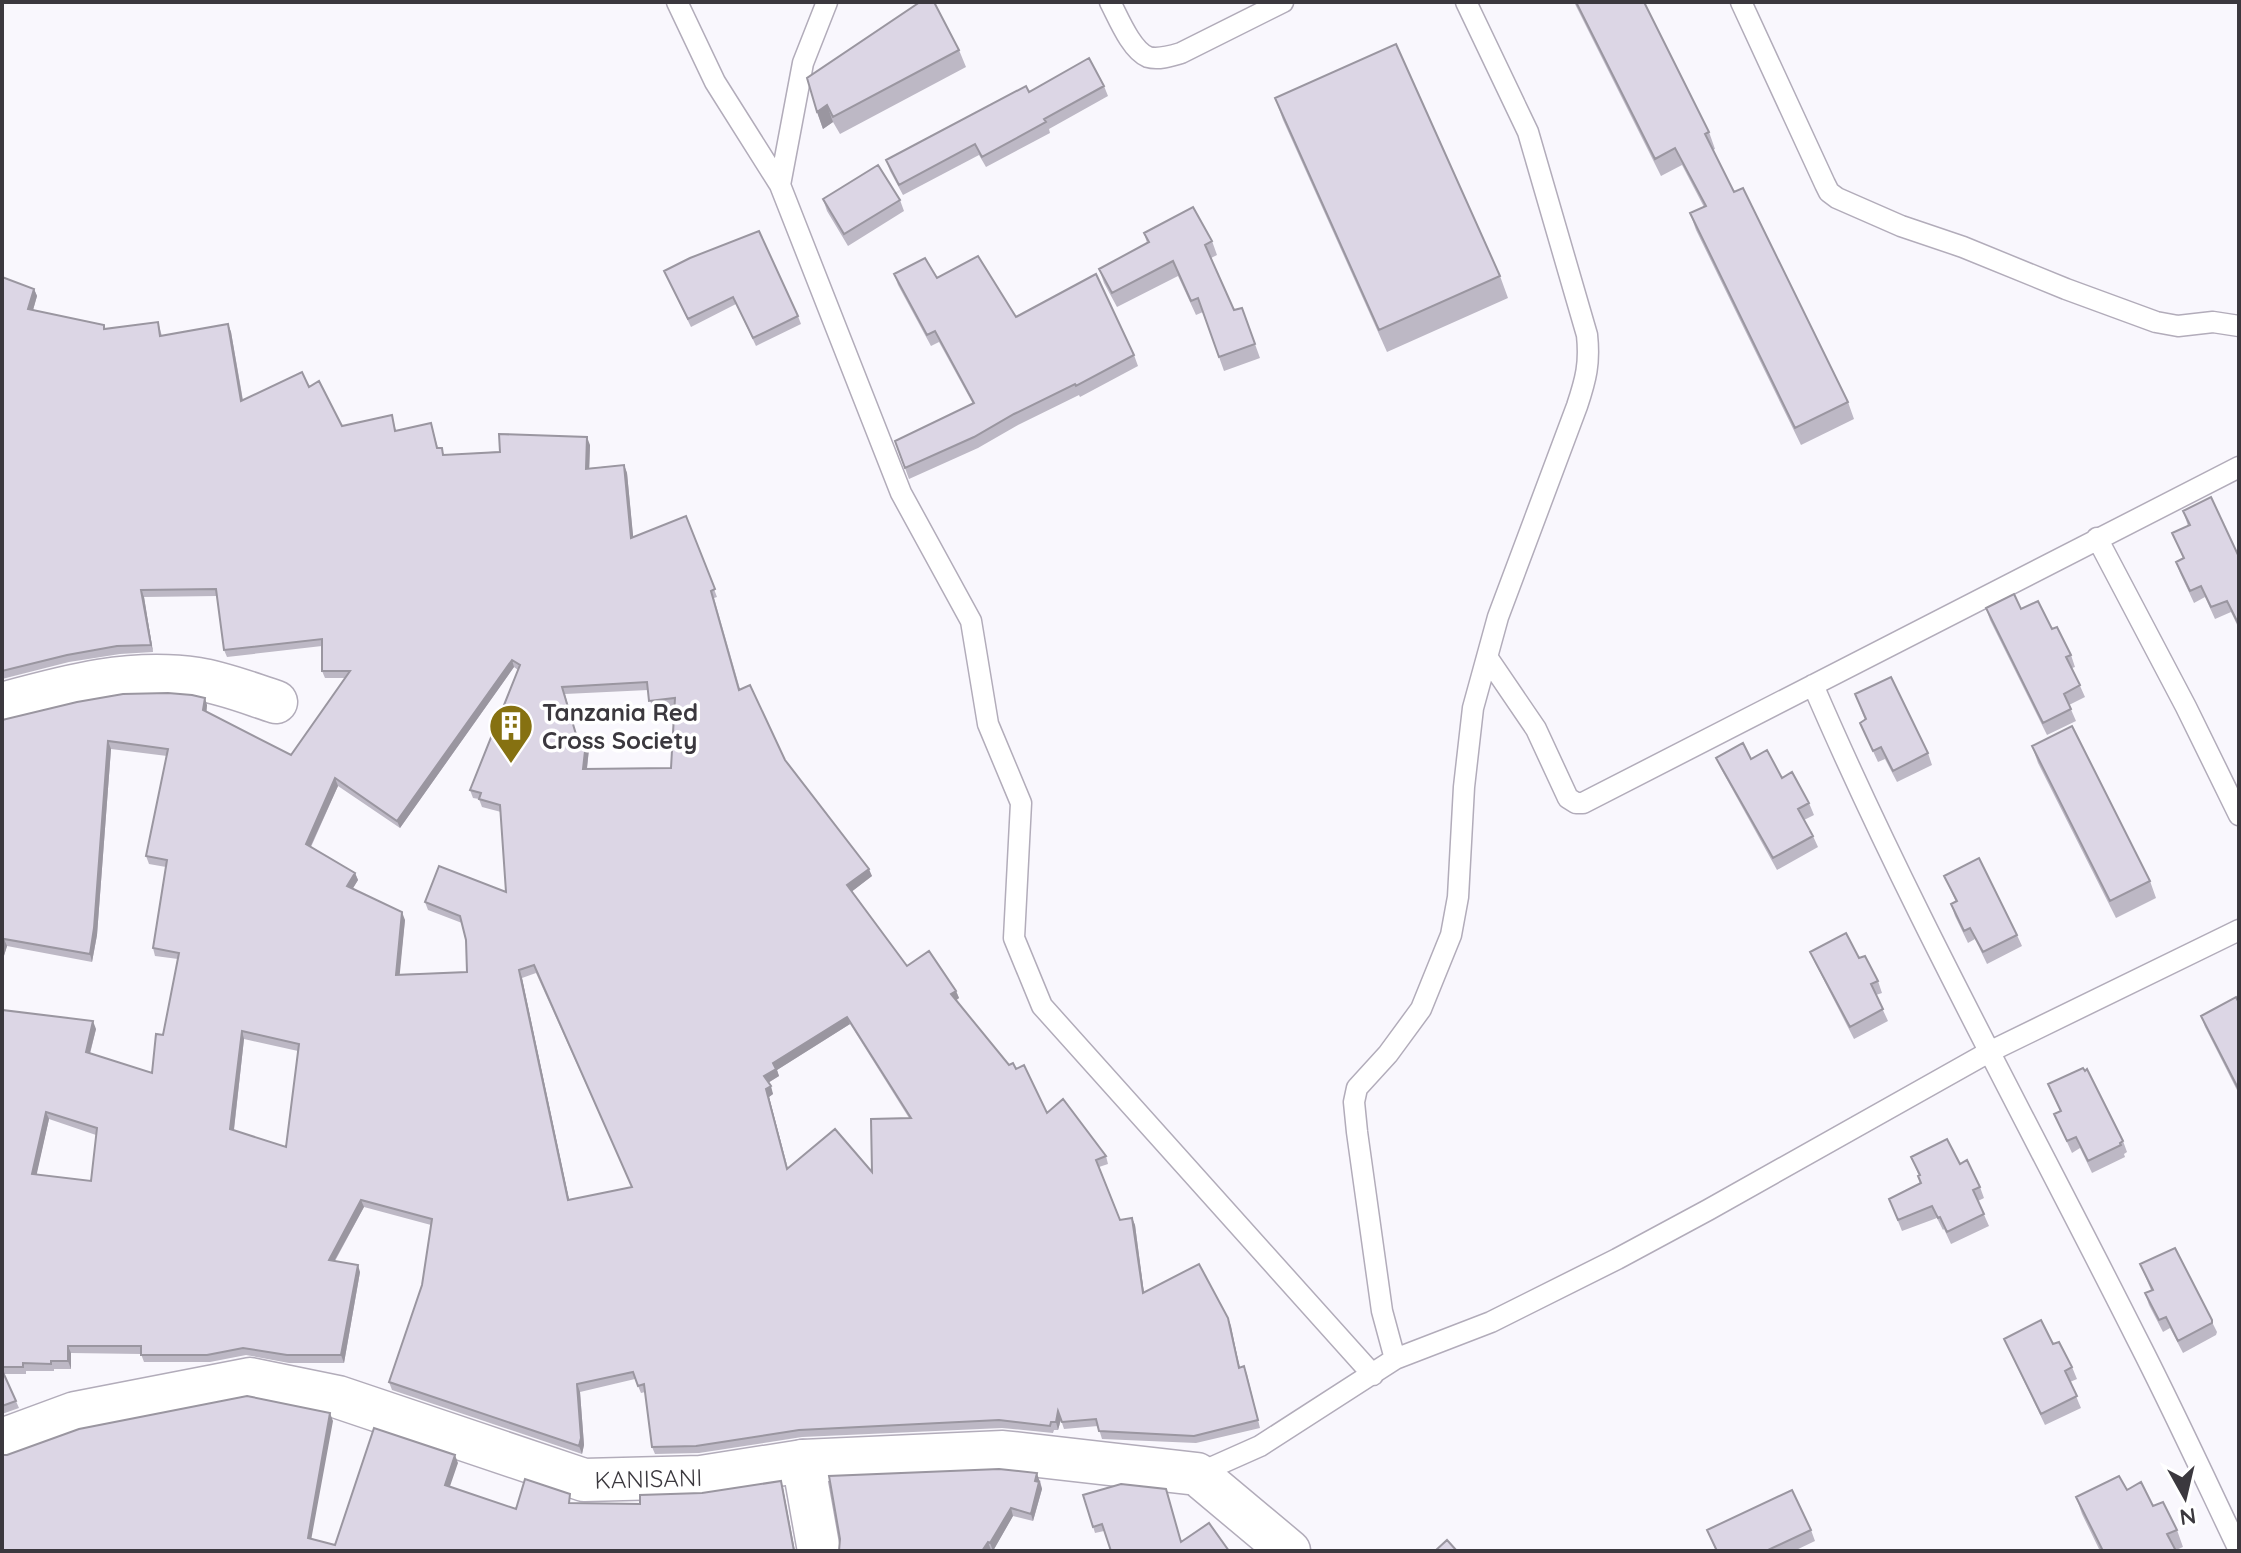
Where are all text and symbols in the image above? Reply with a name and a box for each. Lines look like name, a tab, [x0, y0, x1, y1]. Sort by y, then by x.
place label: Tanzania Red Cross Society	[542, 697, 698, 755]
building icon: Tanzania Red Cross Society	[487, 702, 535, 765]
north arrow	[2145, 1457, 2225, 1537]
street label: KANISANI	[594, 1462, 703, 1495]
text: N	[2178, 1502, 2198, 1532]

